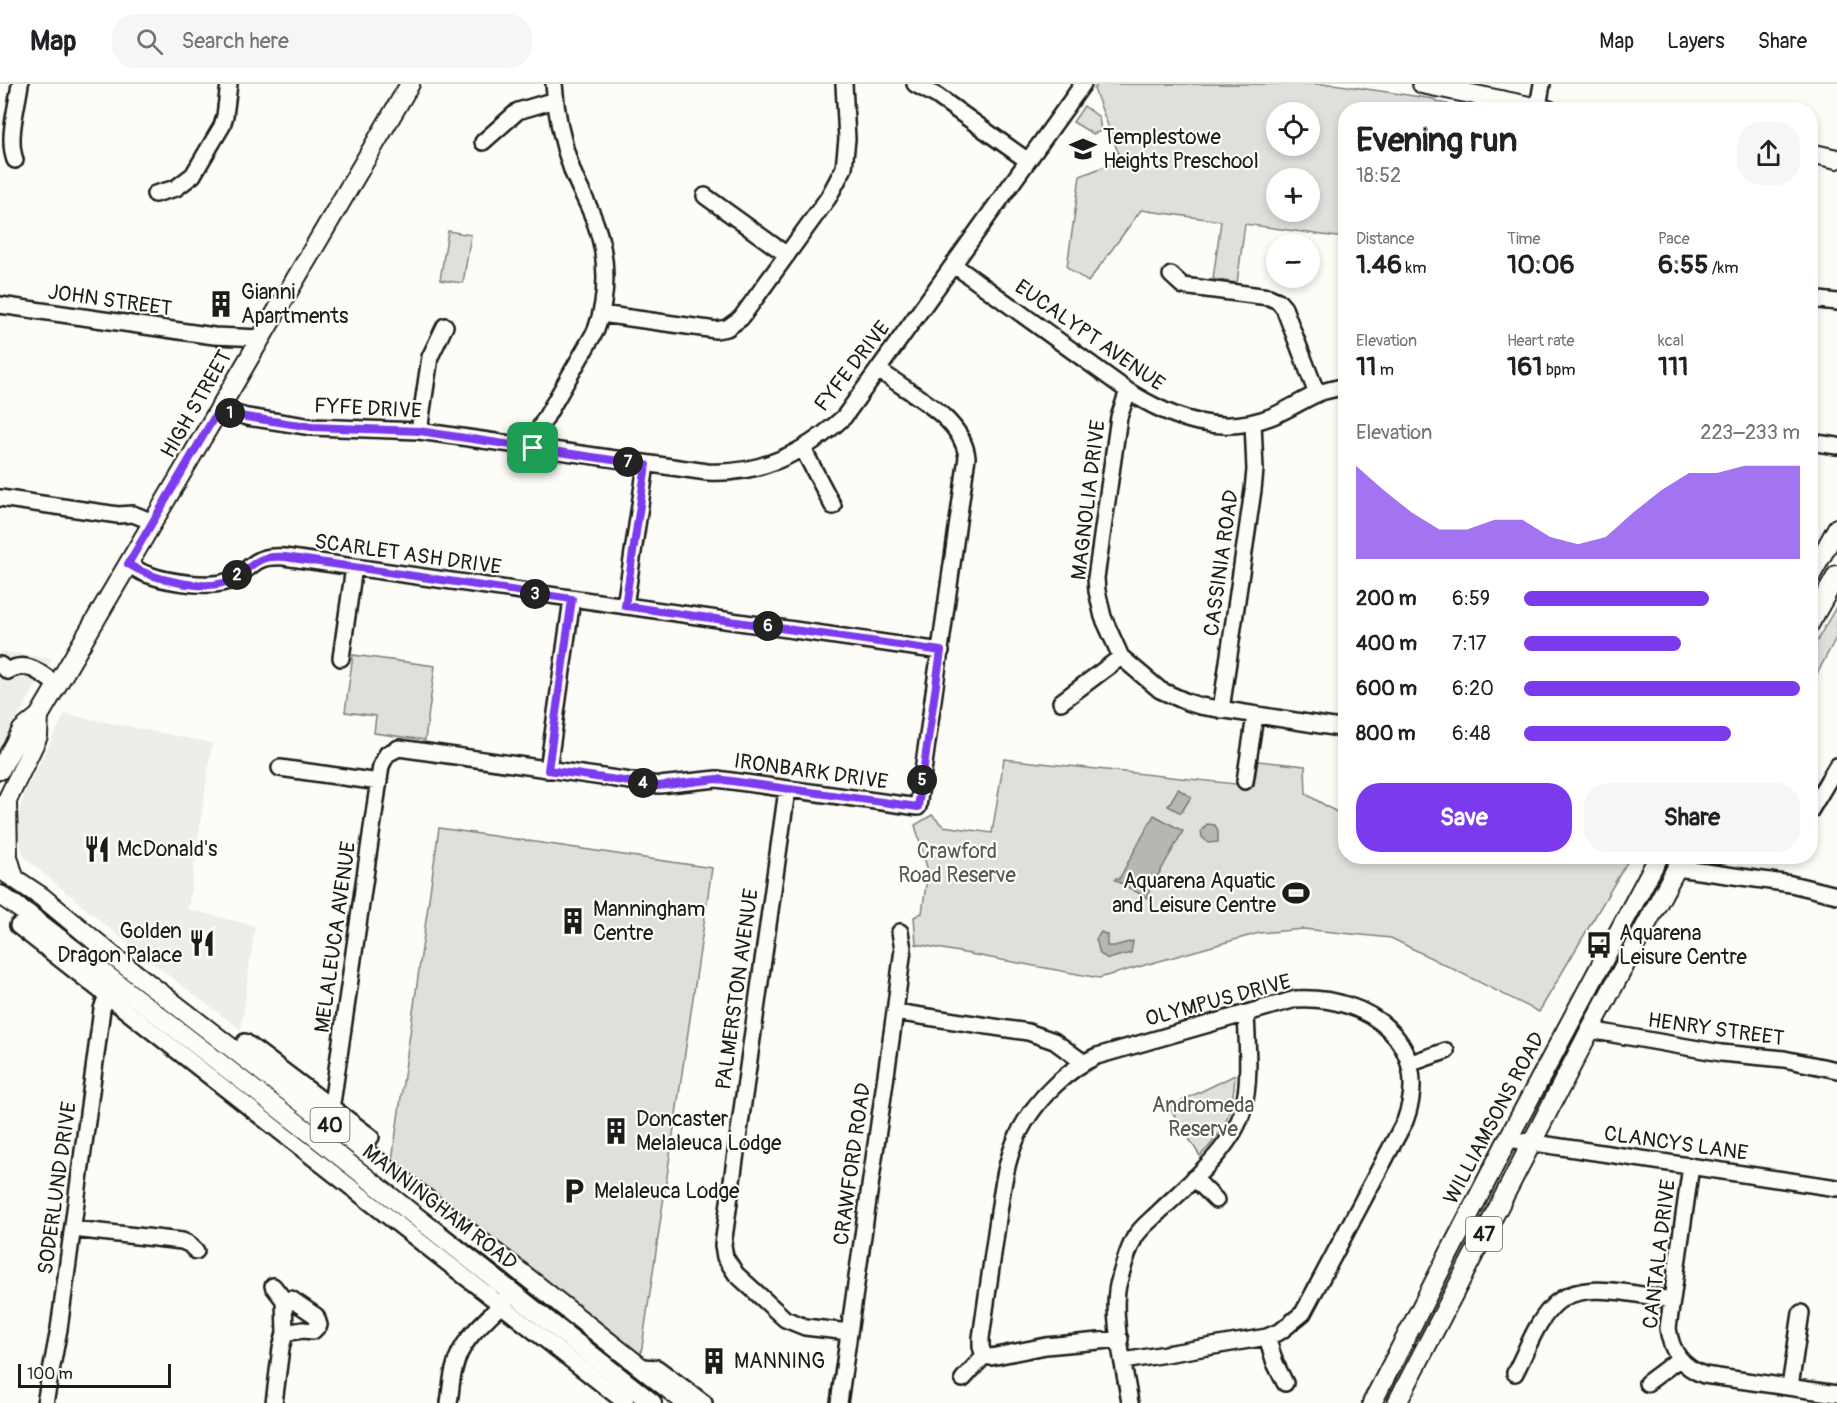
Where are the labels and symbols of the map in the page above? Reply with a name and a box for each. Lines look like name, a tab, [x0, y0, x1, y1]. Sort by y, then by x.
place label: Templestowe Heights Preschool	[1103, 124, 1259, 175]
school or university icon: Templestowe Heights Preschool	[1068, 134, 1098, 164]
street label: EUCALYPT AVENUE	[1009, 274, 1170, 397]
street label: JOHN STREET	[46, 278, 174, 323]
place label: Gianni Apartments	[241, 279, 349, 330]
building icon: Gianni Apartments	[206, 289, 236, 319]
street label: FYFE DRIVE	[809, 315, 896, 417]
street label: HIGH STREET	[155, 345, 238, 463]
street label: FYFE DRIVE	[313, 392, 423, 425]
pin: 1	[215, 398, 245, 428]
street label: MAGNOLIA DRIVE	[1065, 418, 1112, 582]
pin	[507, 422, 558, 473]
pin: 7	[613, 447, 643, 477]
street label: CASSINIA ROAD	[1198, 488, 1245, 638]
street label: SCARLET ASH DRIVE	[313, 528, 503, 581]
pin: 2	[222, 560, 252, 590]
pin: 3	[520, 579, 550, 609]
pin: 6	[753, 611, 783, 641]
street label: IRONBARK DRIVE	[732, 747, 890, 796]
pin: 5	[907, 765, 937, 795]
pin: 4	[628, 768, 658, 798]
restaurant icon: McDonald's	[82, 834, 112, 864]
place label: McDonald's	[117, 836, 218, 863]
park label: Crawford Road Reserve	[898, 838, 1016, 889]
street label: MELALEUCA AVENUE	[309, 839, 362, 1035]
place label: Aquarena Aquatic and Leisure Centre	[1112, 868, 1277, 919]
sports icon: Aquarena Aquatic and Leisure Centre	[1281, 878, 1311, 908]
street label: PALMERSTON AVENUE	[710, 887, 765, 1091]
place label: Manningham Centre	[593, 896, 705, 947]
building icon: Manningham Centre	[558, 906, 588, 936]
place label: Golden Dragon Palace	[57, 918, 183, 969]
place label: Aquarena Leisure Centre	[1619, 920, 1748, 971]
restaurant icon: Golden Dragon Palace	[187, 928, 217, 958]
bus stop icon: Aquarena Leisure Centre	[1584, 930, 1614, 960]
street label: OLYMPUS DRIVE	[1142, 968, 1294, 1033]
street label: HENRY STREET	[1646, 1007, 1786, 1052]
street label: WILLIAMSONS ROAD	[1438, 1028, 1551, 1209]
street label: CRAWFORD ROAD	[828, 1081, 877, 1247]
park label: Andromeda Reserve	[1152, 1092, 1254, 1143]
street label: SODERLUND DRIVE	[32, 1100, 83, 1276]
place label: Doncaster Melaleuca Lodge	[636, 1106, 782, 1157]
road number: 40	[310, 1108, 350, 1142]
building icon: Doncaster Melaleuca Lodge	[601, 1116, 631, 1146]
street label: CLANCYS LANE	[1602, 1120, 1750, 1167]
street label: MANNINGHAM ROAD	[357, 1138, 523, 1276]
parking icon: Melaleuca Lodge	[559, 1176, 589, 1206]
place label: Melaleuca Lodge	[594, 1178, 740, 1205]
street label: CANTALA DRIVE	[1637, 1178, 1682, 1330]
road number: 47	[1466, 1217, 1502, 1251]
building icon: MANNING	[699, 1346, 729, 1376]
place label: MANNING	[734, 1348, 825, 1375]
scale bar	[18, 1361, 171, 1388]

